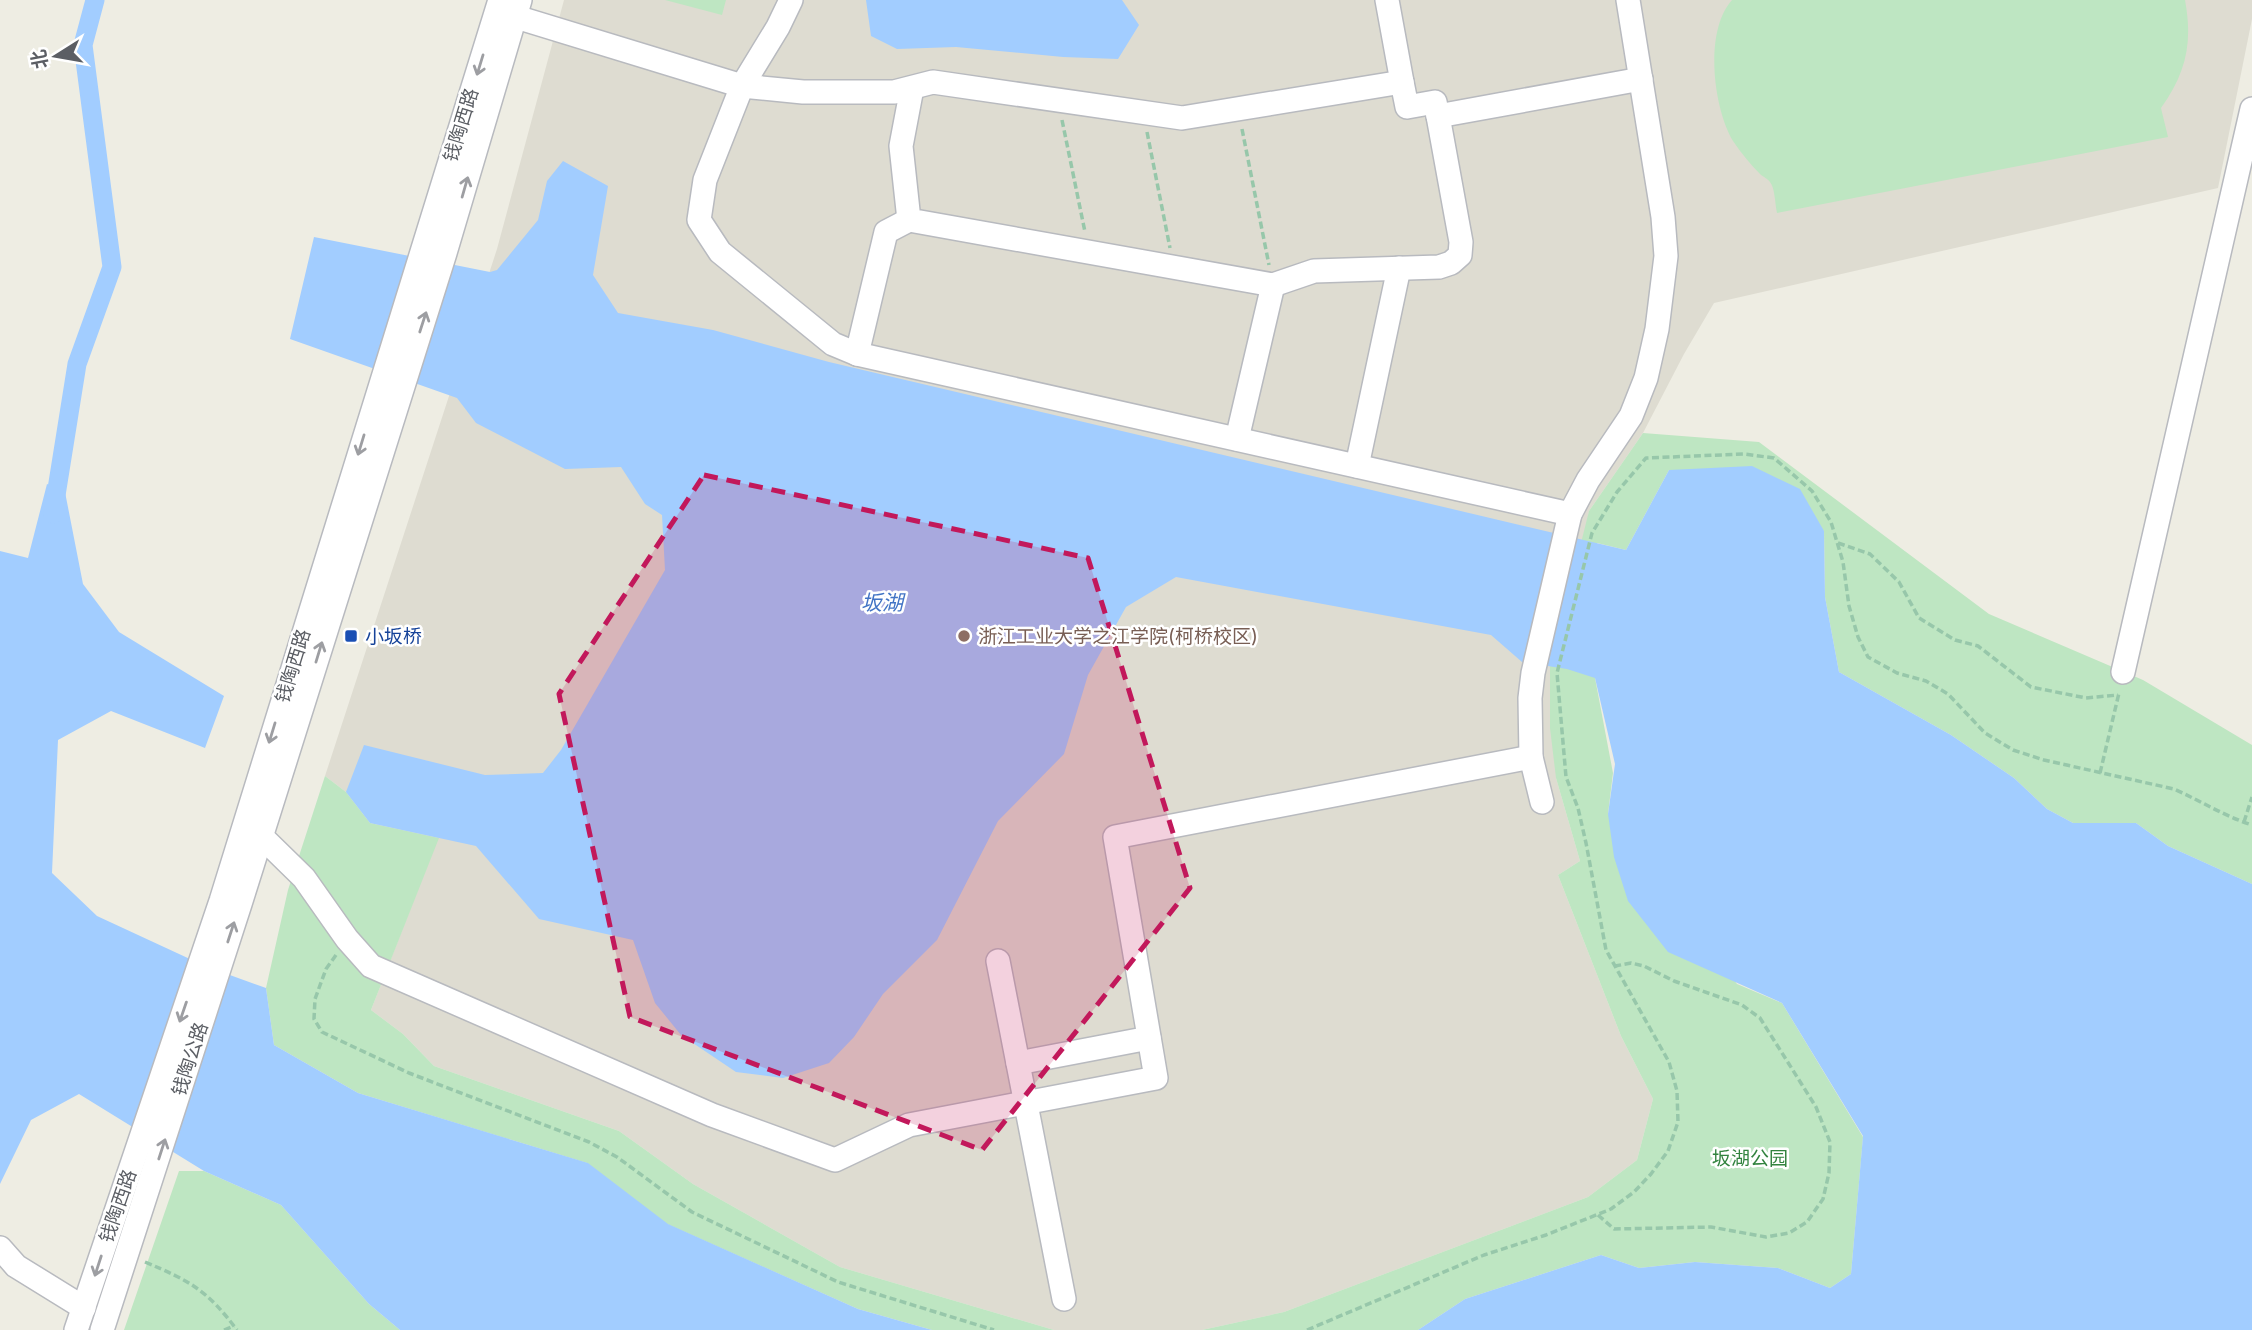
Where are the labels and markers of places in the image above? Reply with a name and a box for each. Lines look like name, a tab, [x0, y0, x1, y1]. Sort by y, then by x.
place label: 小坂桥	[365, 625, 422, 648]
place label: 浙江工业大学之江学院(柯桥校区)	[978, 625, 1258, 648]
marker: 小坂桥	[343, 628, 359, 644]
marker: 浙江工业大学之江学院(柯桥校区)	[956, 628, 972, 644]

